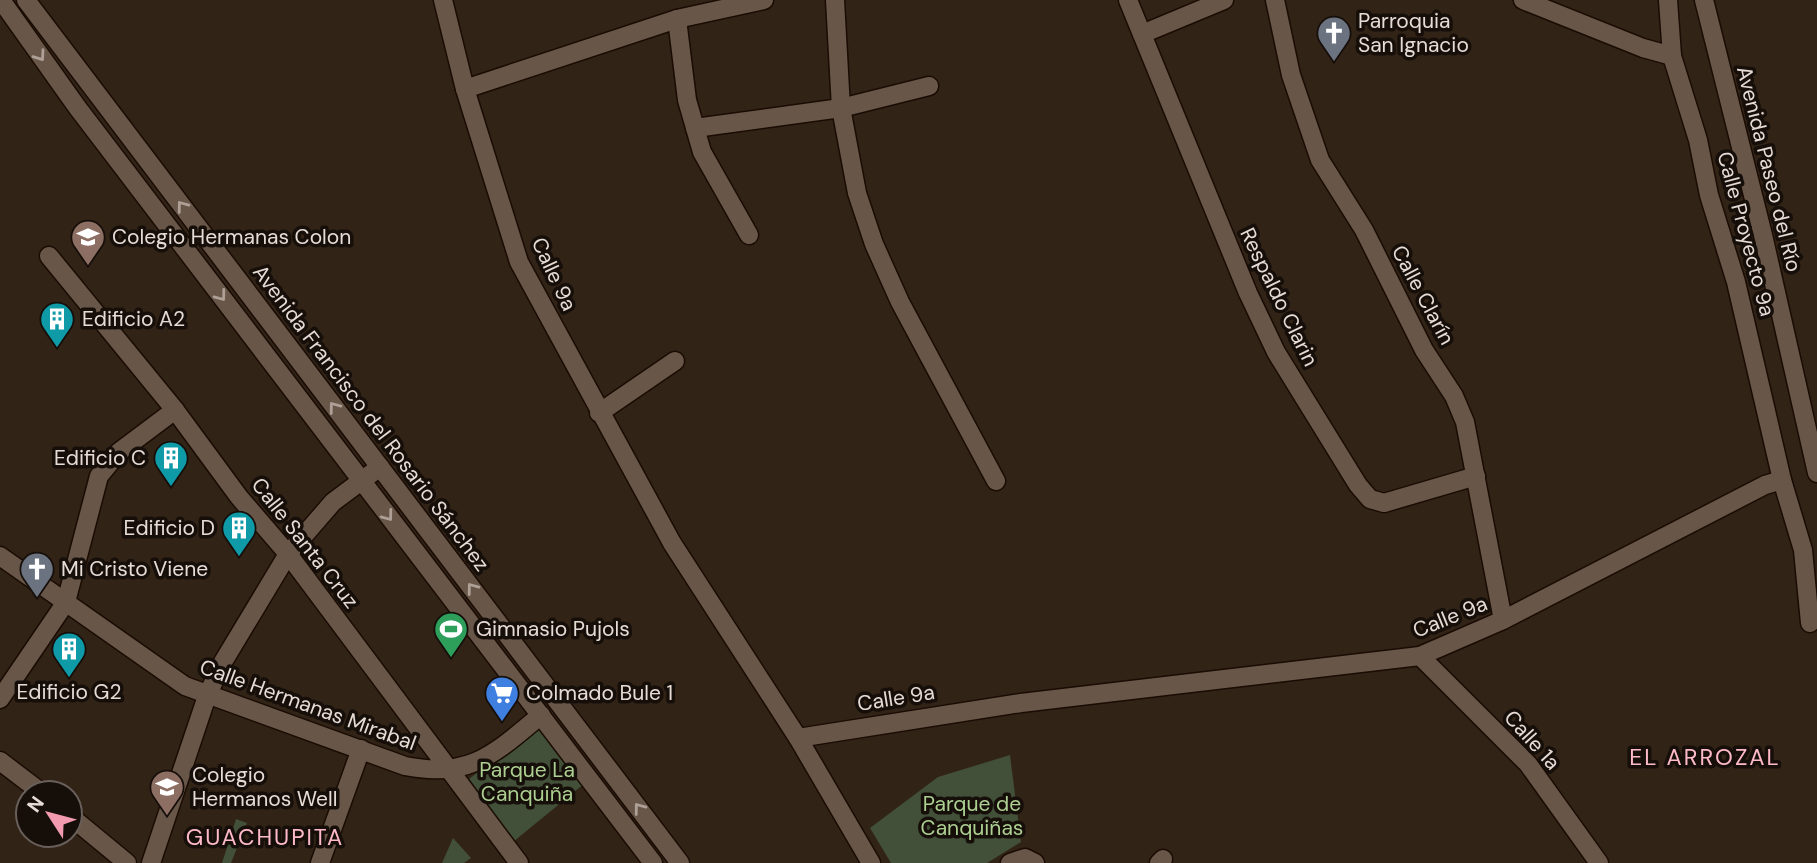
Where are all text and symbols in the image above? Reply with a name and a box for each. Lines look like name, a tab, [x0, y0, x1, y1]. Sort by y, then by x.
place label: Parroquia San Ignacio	[1358, 7, 1469, 59]
church icon: Parroquia San Ignacio	[1315, 14, 1353, 63]
one-way arrow	[32, 48, 44, 61]
street label: Avenida Paseo del Río	[1730, 63, 1808, 275]
street label: Calle Proyecto 9a	[1711, 149, 1781, 319]
one-way arrow	[177, 201, 190, 214]
school or university icon: Colegio Hermanas Colon	[69, 218, 107, 267]
place label: Colegio Hermanas Colon	[112, 223, 351, 251]
street label: Respaldo Clarin	[1233, 223, 1325, 371]
street label: Calle 9a	[525, 233, 583, 315]
street label: Calle Clarín	[1385, 240, 1461, 350]
street label: Avenida Francisco del Rosario Sánchez	[247, 259, 495, 577]
one-way arrow	[213, 288, 226, 301]
building icon: Edificio A2	[38, 300, 76, 349]
place label: Edificio A2	[82, 305, 185, 333]
one-way arrow	[330, 402, 343, 415]
building icon: Edificio C	[152, 439, 190, 488]
place label: Edificio C	[54, 444, 146, 472]
street label: Calle Santa Cruz	[245, 472, 365, 614]
building icon: Edificio D	[220, 509, 258, 558]
one-way arrow	[380, 509, 393, 521]
place label: Edificio D	[124, 514, 215, 542]
church icon: Mi Cristo Viene	[18, 550, 56, 599]
place label: Mi Cristo Viene	[61, 555, 208, 583]
one-way arrow	[468, 583, 480, 596]
street label: Calle 9a	[1409, 589, 1491, 645]
sports icon: Gimnasio Pujols	[432, 610, 470, 659]
place label: Gimnasio Pujols	[476, 615, 630, 643]
building icon: Edificio G2	[50, 630, 88, 679]
street label: Calle Hermanas Mirabal	[196, 653, 420, 757]
supermarket icon: Colmado Bule 1	[483, 674, 521, 723]
place label: Edificio G2	[17, 678, 122, 706]
street label: Calle 9a	[855, 678, 937, 718]
place label: Colmado Bule 1	[526, 679, 673, 707]
street label: Calle 1a	[1498, 704, 1566, 776]
district label: EL ARROZAL	[1629, 742, 1781, 772]
park label: Parque La Canquiña	[479, 756, 575, 808]
place label: Colegio Hermanos Well	[192, 761, 337, 813]
school or university icon: Colegio Hermanos Well	[148, 768, 186, 817]
north arrow	[14, 779, 84, 849]
park label: Parque de Canquiñas	[921, 790, 1023, 842]
text: N	[21, 791, 50, 817]
one-way arrow	[634, 804, 647, 816]
district label: GUACHUPITA	[186, 822, 344, 852]

